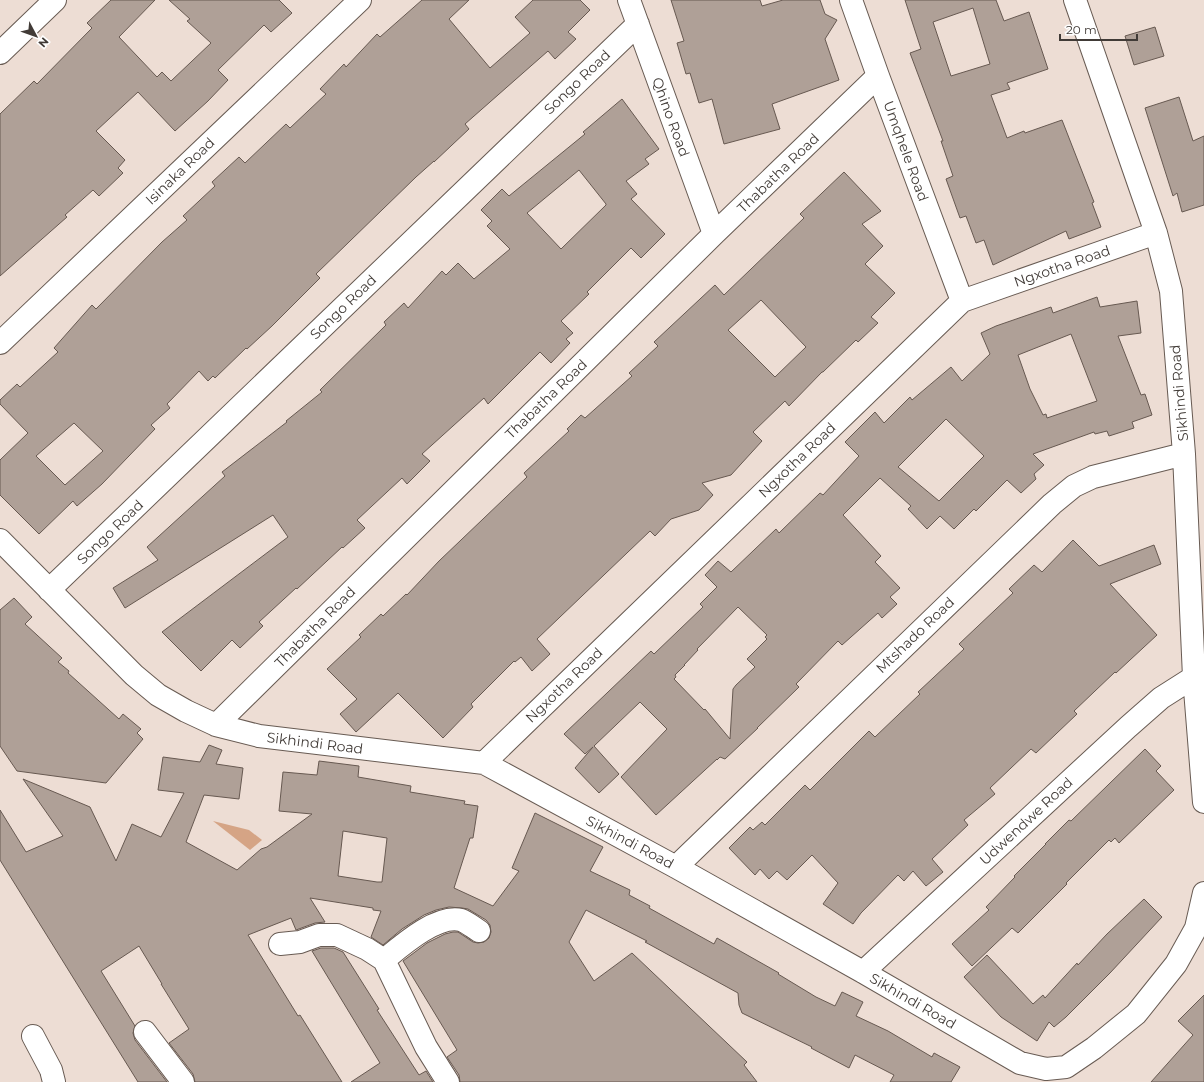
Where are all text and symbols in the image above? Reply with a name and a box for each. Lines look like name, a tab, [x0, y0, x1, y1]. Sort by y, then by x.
north arrow	[16, 16, 56, 56]
scale bar	[1060, 16, 1137, 42]
text: 20 m	[1066, 22, 1097, 37]
text: N	[35, 35, 52, 51]
street label: Songo Road	[540, 46, 614, 118]
street label: Qhino Road	[648, 75, 694, 159]
street label: Umqhele Road	[879, 98, 933, 204]
street label: Thabatha Road	[733, 129, 823, 217]
street label: Isinaka Road	[142, 133, 218, 209]
street label: Ngxotha Road	[1011, 241, 1113, 291]
street label: Songo Road	[306, 271, 380, 343]
street label: Sikhindi Road	[1166, 344, 1192, 442]
street label: Thabatha Road	[501, 355, 591, 443]
street label: Ngxotha Road	[755, 419, 839, 501]
street label: Songo Road	[73, 496, 147, 568]
street label: Thabatha Road	[271, 583, 359, 671]
street label: Mtshado Road	[872, 593, 958, 677]
street label: Ngxotha Road	[522, 644, 606, 726]
street label: Sikhindi Road	[266, 728, 364, 758]
street label: Udwendwe Road	[976, 773, 1076, 869]
street label: Sikhindi Road	[583, 811, 677, 873]
street label: Sikhindi Road	[867, 969, 959, 1033]

